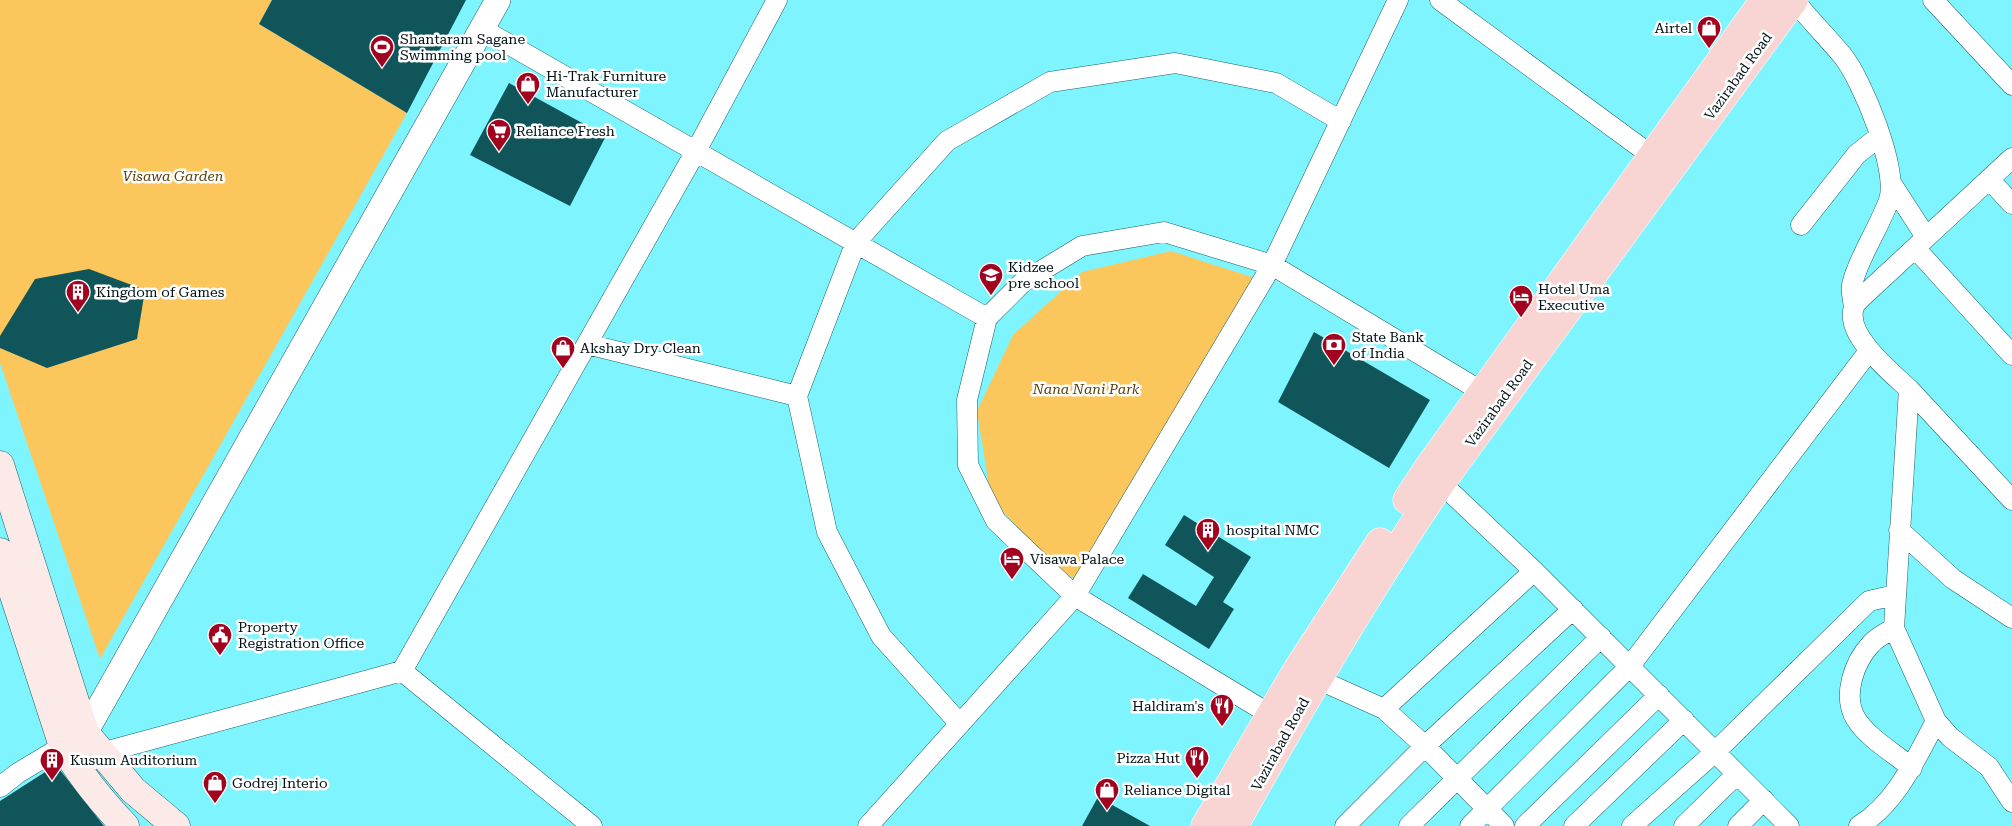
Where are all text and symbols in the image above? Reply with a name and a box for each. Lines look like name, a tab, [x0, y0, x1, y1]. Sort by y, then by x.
shop icon: Airtel	[1696, 15, 1722, 49]
place label: Airtel	[1655, 20, 1693, 36]
street label: Vazirabad Road	[1701, 29, 1775, 123]
place label: Shantaram Sagane Swimming pool	[400, 31, 525, 63]
sports icon: Shantaram Sagane Swimming pool	[369, 34, 395, 68]
place label: Hi-Trak Furniture Manufacturer	[546, 68, 667, 100]
shop icon: Hi-Trak Furniture Manufacturer	[515, 71, 541, 105]
supermarket icon: Reliance Fresh	[486, 118, 512, 152]
place label: Reliance Fresh	[516, 123, 615, 139]
park label: Visawa Garden	[123, 168, 224, 184]
place label: Kidzee pre school	[1008, 259, 1080, 291]
school or university icon: Kidzee pre school	[978, 262, 1004, 296]
building icon: Kingdom of Games	[65, 279, 91, 313]
place label: Hotel Uma Executive	[1538, 281, 1610, 313]
place label: Kingdom of Games	[96, 284, 225, 300]
hotel icon: Hotel Uma Executive	[1508, 284, 1534, 318]
place label: State Bank of India	[1352, 329, 1424, 361]
bank icon: State Bank of India	[1321, 332, 1347, 366]
shop icon: Akshay Dry Clean	[550, 335, 576, 369]
place label: Akshay Dry Clean	[580, 340, 701, 356]
street label: Vazirabad Road	[1462, 356, 1536, 450]
park label: Nana Nani Park	[1032, 381, 1140, 397]
building icon: hospital NMC	[1195, 517, 1221, 551]
place label: hospital NMC	[1226, 522, 1319, 538]
hotel icon: Visawa Palace	[999, 546, 1025, 580]
place label: Visawa Palace	[1030, 551, 1125, 567]
place label: Property Registration Office	[238, 619, 364, 651]
public building icon: Property Registration Office	[207, 622, 233, 656]
restaurant icon: Haldiram's	[1209, 693, 1235, 727]
street label: Vazirabad Road	[1248, 695, 1312, 793]
place label: Haldiram's	[1132, 698, 1204, 714]
restaurant icon: Pizza Hut	[1184, 745, 1210, 779]
building icon: Kusum Auditorium	[39, 747, 65, 781]
place label: Pizza Hut	[1117, 750, 1180, 766]
place label: Kusum Auditorium	[70, 752, 198, 768]
shop icon: Godrej Interio	[202, 770, 228, 804]
place label: Godrej Interio	[232, 775, 328, 791]
shop icon: Reliance Digital	[1094, 777, 1120, 811]
place label: Reliance Digital	[1124, 782, 1231, 798]

